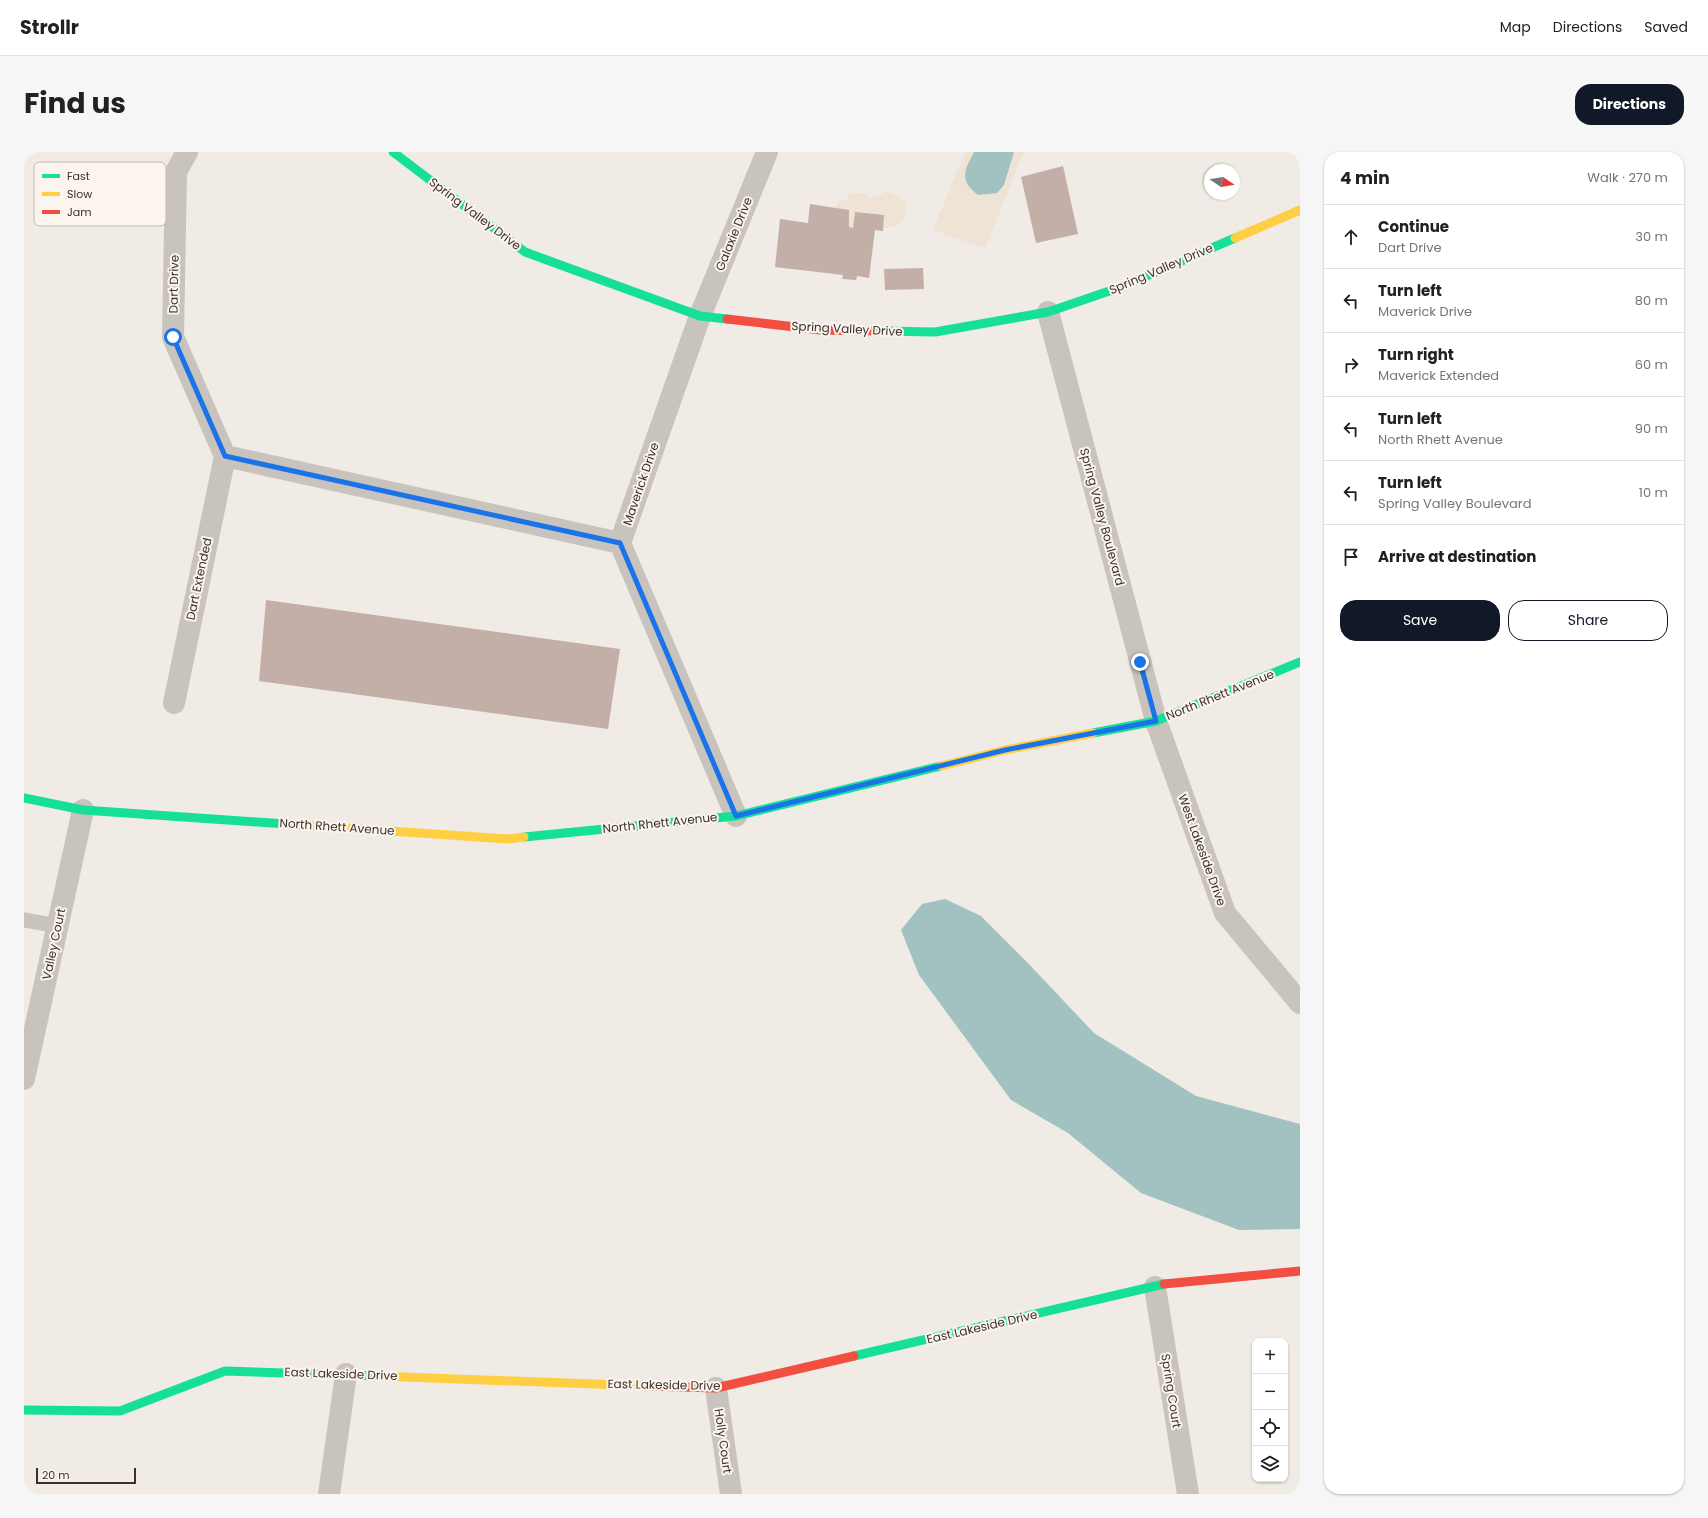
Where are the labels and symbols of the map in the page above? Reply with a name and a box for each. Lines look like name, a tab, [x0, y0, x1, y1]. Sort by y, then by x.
legend	[34, 162, 166, 226]
north arrow	[1204, 164, 1240, 200]
text: Fast	[67, 168, 90, 184]
street label: Spring Valley Drive	[426, 173, 525, 254]
text: Slow	[67, 186, 92, 202]
street label: Galaxie Drive	[711, 194, 756, 273]
text: Jam	[67, 204, 92, 220]
street label: Spring Valley Drive	[1106, 239, 1215, 298]
street label: Dart Drive	[164, 254, 183, 314]
street label: Spring Valley Drive	[791, 317, 903, 340]
route start	[164, 328, 182, 346]
street label: Maverick Drive	[618, 440, 663, 528]
street label: Spring Valley Boulevard	[1076, 446, 1129, 587]
street label: Dart Extended	[181, 536, 216, 622]
route end	[1131, 653, 1149, 671]
street label: North Rhett Avenue	[1163, 665, 1276, 724]
street label: West Lakeside Drive	[1174, 791, 1231, 908]
street label: North Rhett Avenue	[602, 808, 718, 837]
street label: North Rhett Avenue	[279, 814, 395, 839]
street label: Valley Court	[38, 906, 69, 981]
street label: East Lakeside Drive	[925, 1306, 1039, 1348]
street label: Spring Court	[1157, 1353, 1186, 1429]
street label: East Lakeside Drive	[284, 1363, 398, 1384]
street label: East Lakeside Drive	[607, 1375, 721, 1394]
street label: Holly Court	[711, 1407, 736, 1474]
scale bar	[36, 1466, 136, 1485]

